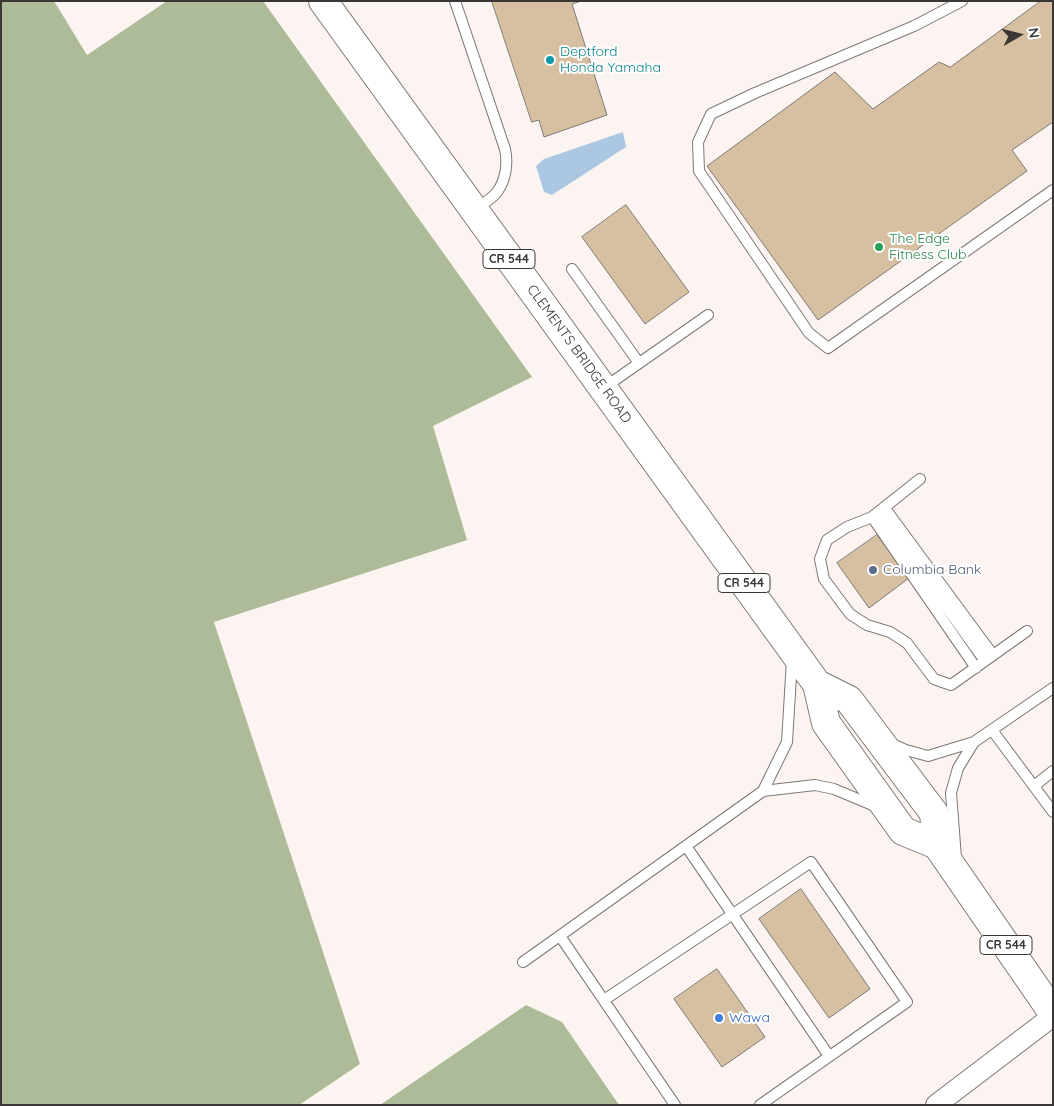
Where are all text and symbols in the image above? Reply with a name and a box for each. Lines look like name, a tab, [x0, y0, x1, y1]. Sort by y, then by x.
north arrow	[994, 10, 1044, 60]
text: N	[1024, 27, 1043, 39]
place label: Deptford Honda Yamaha	[560, 44, 661, 76]
marker: Deptford Honda Yamaha	[544, 54, 556, 66]
place label: The Edge Fitness Club	[889, 231, 966, 264]
marker: The Edge Fitness Club	[873, 241, 885, 253]
road number: CR 544	[483, 250, 535, 268]
street label: CLEMENTS BRIDGE ROAD	[523, 282, 635, 426]
place label: Columbia Bank	[883, 562, 981, 578]
marker: Columbia Bank	[867, 564, 879, 576]
road number: CR 544	[718, 574, 770, 592]
road number: CR 544	[980, 936, 1032, 954]
place label: Wawa	[729, 1010, 770, 1026]
marker: Wawa	[713, 1012, 725, 1024]

